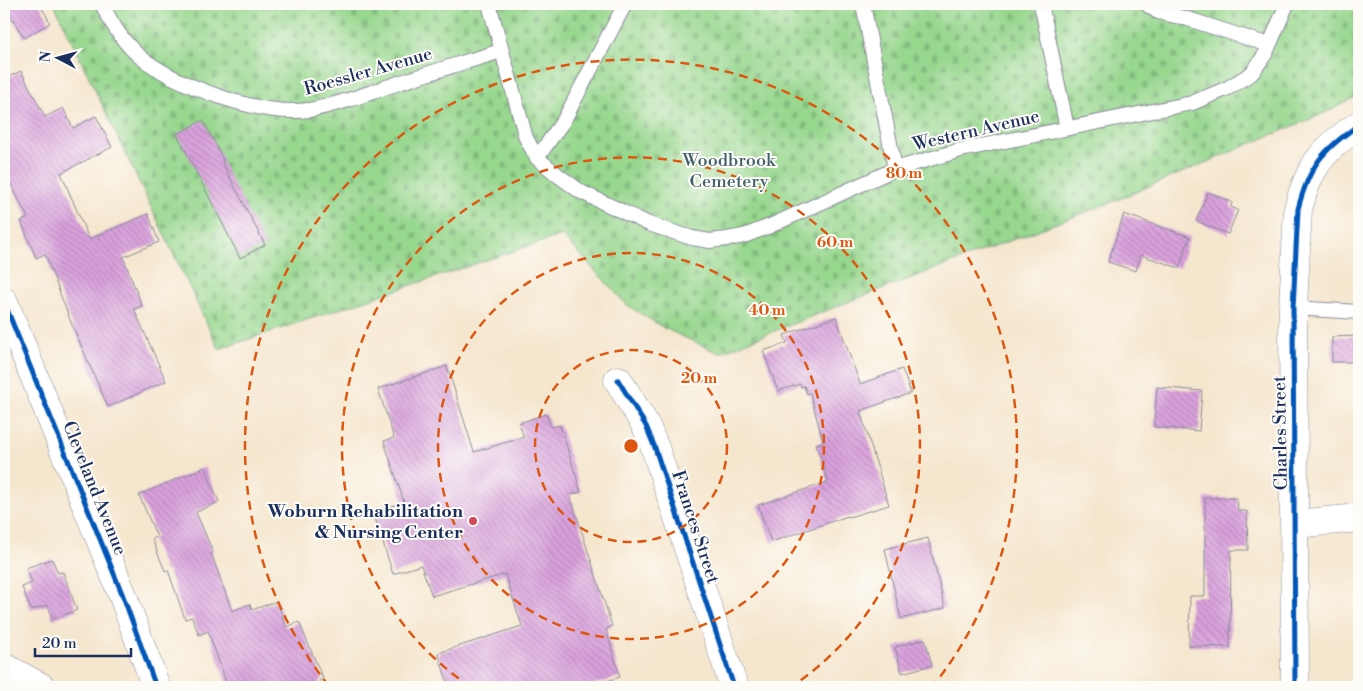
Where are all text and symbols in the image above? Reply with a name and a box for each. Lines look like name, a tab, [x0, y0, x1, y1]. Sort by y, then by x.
north arrow	[32, 32, 82, 82]
street label: Roessler Avenue	[301, 42, 435, 101]
text: N	[37, 50, 56, 63]
street label: Western Avenue	[909, 105, 1042, 156]
park label: Woodbrook Cemetery	[681, 149, 777, 193]
text: 80 m	[886, 164, 923, 183]
text: 60 m	[817, 233, 854, 252]
text: 40 m	[748, 301, 786, 320]
text: 20 m	[681, 369, 718, 388]
street label: Charles Street	[1268, 375, 1293, 490]
street label: Cleveland Avenue	[57, 418, 132, 559]
centre of rings	[622, 437, 640, 455]
street label: Frances Street	[666, 468, 725, 587]
place label: Woburn Rehabilitation & Nursing Center	[266, 500, 463, 544]
marker: Woburn Rehabilitation & Nursing Center	[467, 515, 479, 527]
scale bar	[35, 626, 131, 658]
text: 20 m	[42, 634, 77, 653]

